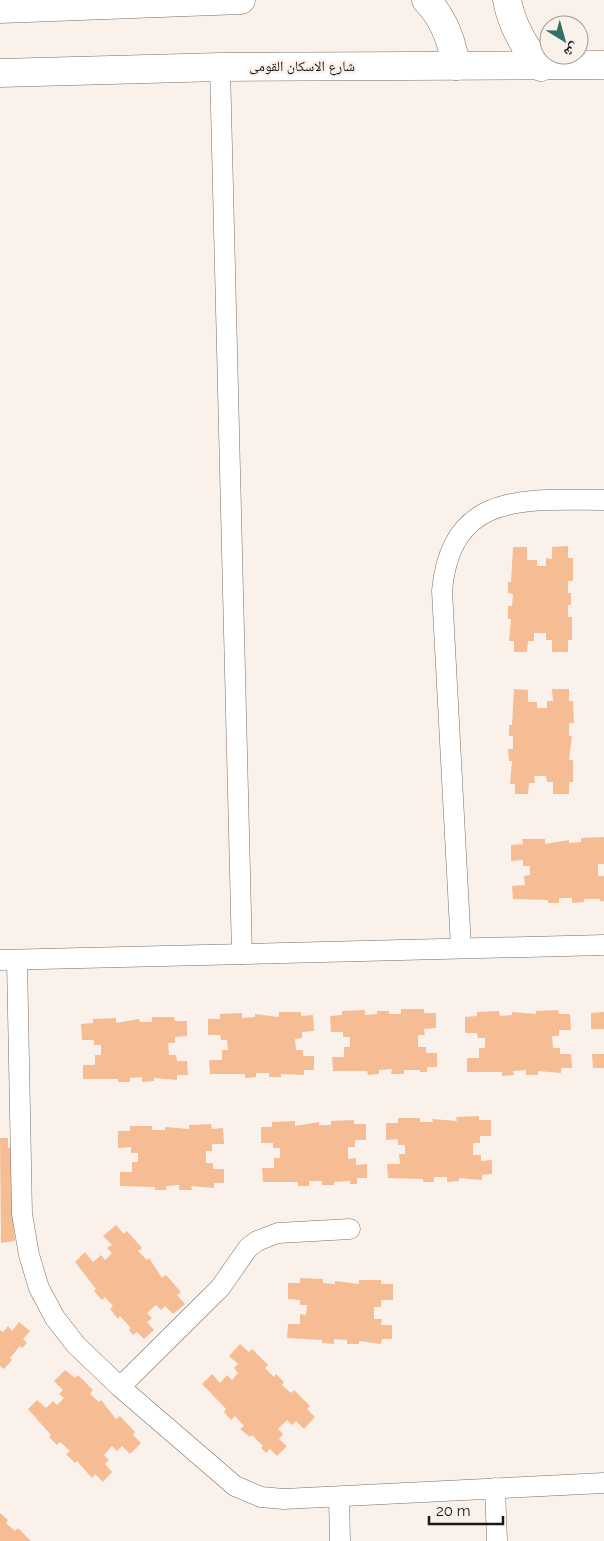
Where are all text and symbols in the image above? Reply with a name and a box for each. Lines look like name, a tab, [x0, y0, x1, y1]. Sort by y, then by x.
north arrow	[539, 15, 589, 65]
text: ش	[560, 39, 583, 61]
street label: شارع الاسكان القومى	[249, 58, 355, 76]
scale bar	[429, 1494, 503, 1526]
text: 20 m	[436, 1502, 471, 1520]

